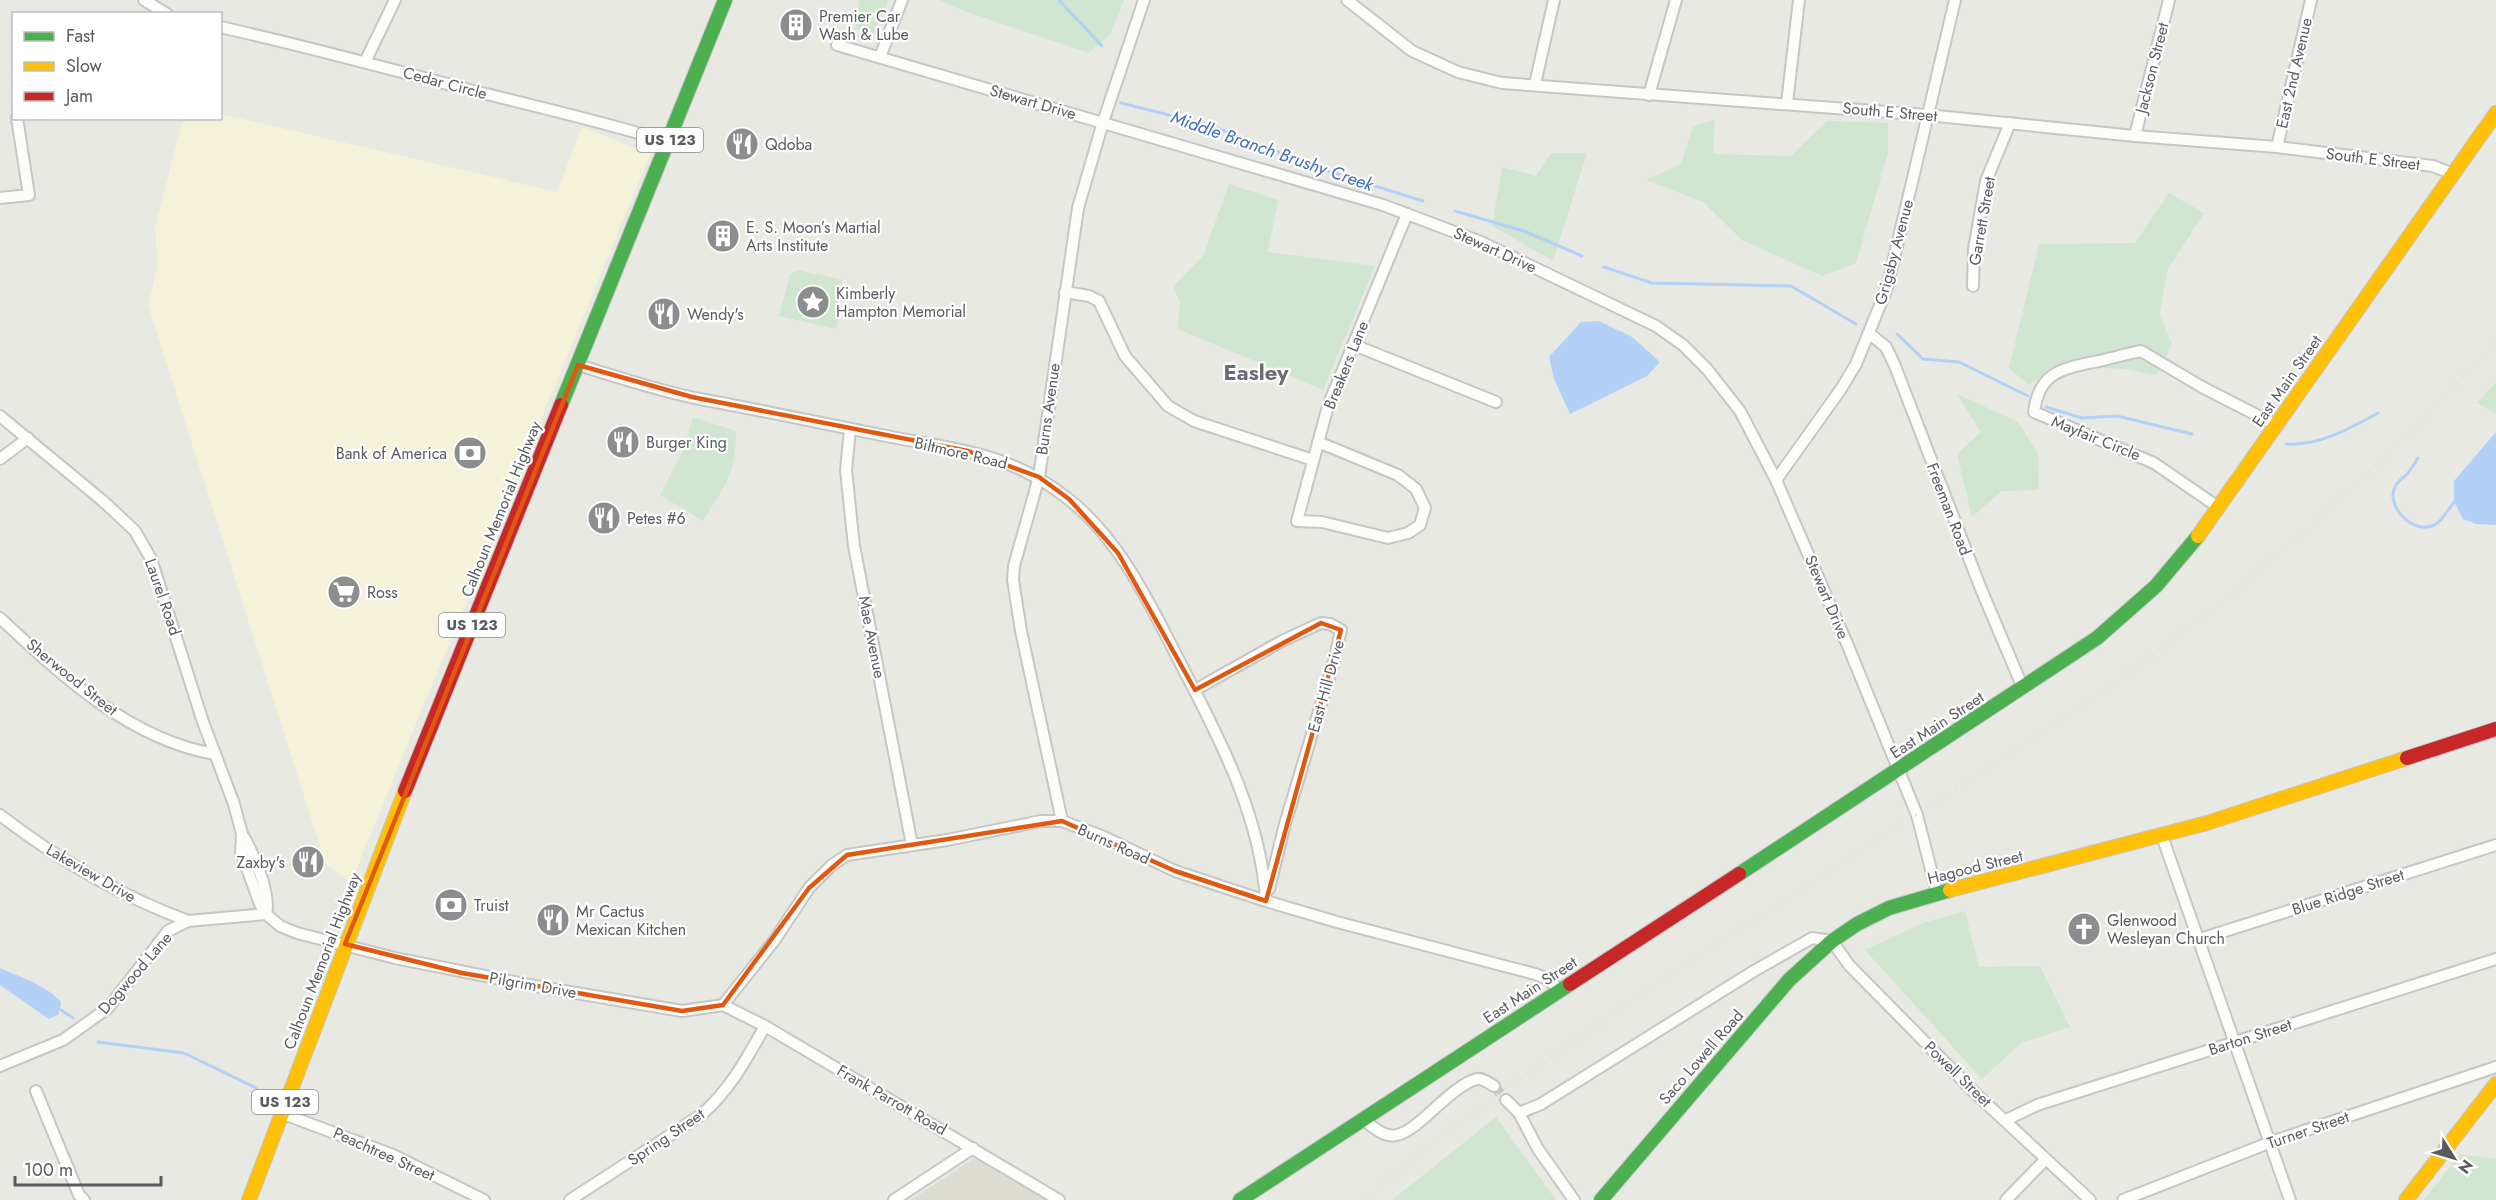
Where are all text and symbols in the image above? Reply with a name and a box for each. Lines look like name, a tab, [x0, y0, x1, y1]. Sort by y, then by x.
place label: Premier Car Wash & Lube	[819, 5, 909, 46]
building icon: Premier Car Wash & Lube	[778, 7, 814, 43]
legend	[12, 12, 222, 120]
street label: East 2nd Avenue	[2270, 15, 2318, 131]
street label: Jackson Street	[2129, 20, 2174, 118]
text: Fast	[66, 23, 95, 49]
text: Slow	[66, 53, 103, 79]
street label: Cedar Circle	[400, 61, 490, 105]
street label: Stewart Drive	[987, 79, 1079, 125]
text: Jam	[64, 83, 93, 109]
street label: South E Street	[1842, 96, 1938, 128]
water label: Middle Branch Brushy Creek	[1167, 104, 1378, 198]
restaurant icon: Qdoba	[724, 126, 760, 162]
road number: US 123	[637, 128, 703, 152]
place label: Qdoba	[765, 133, 812, 156]
street label: South E Street	[2325, 142, 2422, 176]
street label: Garrett Street	[1963, 175, 2001, 267]
street label: Grigsby Avenue	[1869, 197, 1919, 307]
place label: E. S. Moon’s Martial Arts Institute	[746, 216, 881, 257]
building icon: E. S. Moon’s Martial Arts Institute	[705, 218, 741, 254]
street label: Stewart Drive	[1450, 221, 1540, 279]
place label: Kimberly Hampton Memorial	[836, 282, 966, 323]
place icon: Kimberly Hampton Memorial	[795, 284, 831, 320]
restaurant icon: Wendy's	[646, 296, 682, 332]
place label: Wendy's	[687, 303, 744, 326]
street label: Breakers Lane	[1318, 317, 1374, 413]
street label: East Main Street	[2247, 330, 2327, 432]
district label: Easley	[1224, 356, 1289, 388]
street label: Burns Avenue	[1030, 362, 1066, 456]
street label: Mayfair Circle	[2048, 410, 2144, 466]
street label: Calhoun Memorial Highway	[455, 417, 547, 600]
restaurant icon: Burger King	[605, 424, 641, 460]
place label: Burger King	[646, 431, 727, 454]
street label: Biltmore Road	[912, 431, 1010, 475]
bank icon: Bank of America	[452, 435, 488, 471]
place label: Bank of America	[336, 442, 447, 465]
street label: Freeman Road	[1921, 459, 1977, 559]
restaurant icon: Petes #6	[586, 500, 622, 536]
place label: Petes #6	[627, 507, 686, 530]
street label: Stewart Drive	[1799, 552, 1855, 642]
street label: Laurel Road	[139, 556, 187, 638]
supermarket icon: Ross	[326, 574, 362, 610]
place label: Ross	[367, 581, 398, 604]
street label: Mae Avenue	[853, 594, 891, 680]
road number: US 123	[439, 613, 505, 637]
street label: Sherwood Street	[21, 633, 123, 721]
street label: East Hill Drive	[1302, 637, 1350, 735]
street label: East Main Street	[1886, 686, 1989, 764]
street label: Burns Road	[1074, 818, 1154, 870]
street label: Lakeview Drive	[42, 838, 140, 908]
restaurant icon: Zaxby's	[290, 844, 326, 880]
street label: Hagood Street	[1925, 844, 2025, 890]
place label: Zaxby's	[237, 851, 285, 874]
street label: Blue Ridge Street	[2289, 863, 2407, 921]
street label: Calhoun Memorial Highway	[278, 868, 367, 1053]
bank icon: Truist	[433, 887, 469, 923]
place label: Truist	[474, 894, 509, 917]
place label: Mr Cactus Mexican Kitchen	[576, 900, 686, 941]
restaurant icon: Mr Cactus Mexican Kitchen	[535, 902, 571, 938]
place label: Glenwood Wesleyan Church	[2107, 909, 2225, 950]
church icon: Glenwood Wesleyan Church	[2066, 911, 2102, 947]
street label: Dogwood Lane	[93, 927, 177, 1019]
street label: East Main Street	[1479, 951, 1582, 1029]
street label: Pilgrim Drive	[488, 966, 578, 1004]
street label: Saco Lowell Road	[1653, 1005, 1749, 1109]
street label: Barton Street	[2206, 1013, 2295, 1061]
street label: Powell Street	[1919, 1036, 1997, 1112]
street label: Frank Parrott Road	[833, 1059, 951, 1141]
road number: US 123	[252, 1090, 318, 1114]
street label: Spring Street	[623, 1103, 709, 1171]
street label: Turner Street	[2264, 1105, 2352, 1155]
street label: Peachtree Street	[330, 1121, 439, 1187]
north arrow	[2424, 1128, 2484, 1188]
scale bar	[15, 1149, 160, 1187]
text: N	[2453, 1155, 2479, 1179]
text: 100 m	[24, 1157, 73, 1183]

